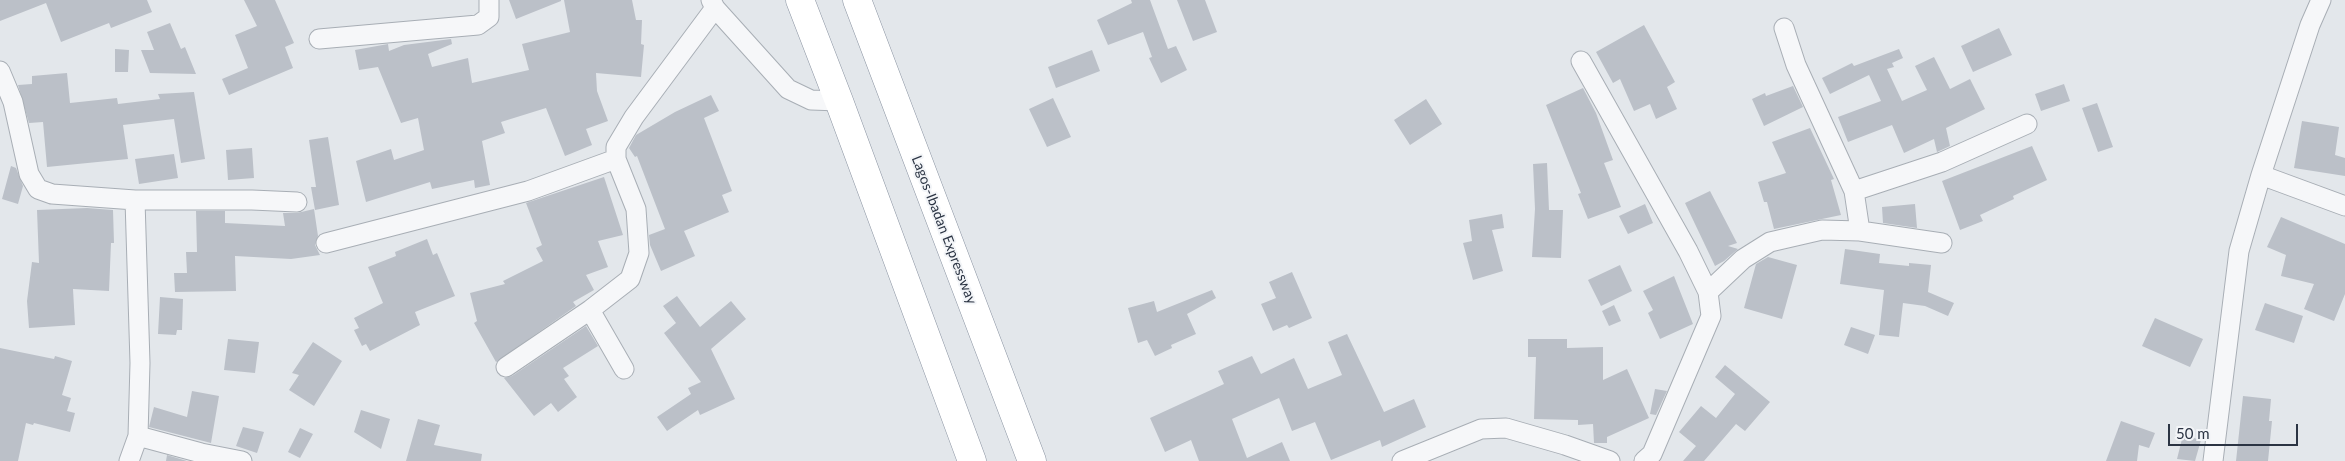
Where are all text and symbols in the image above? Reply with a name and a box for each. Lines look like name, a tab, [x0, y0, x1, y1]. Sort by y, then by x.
street label: Lagos-Ibadan Expressway	[908, 153, 980, 307]
scale bar	[2170, 414, 2300, 446]
text: 50 m	[2176, 424, 2210, 442]

